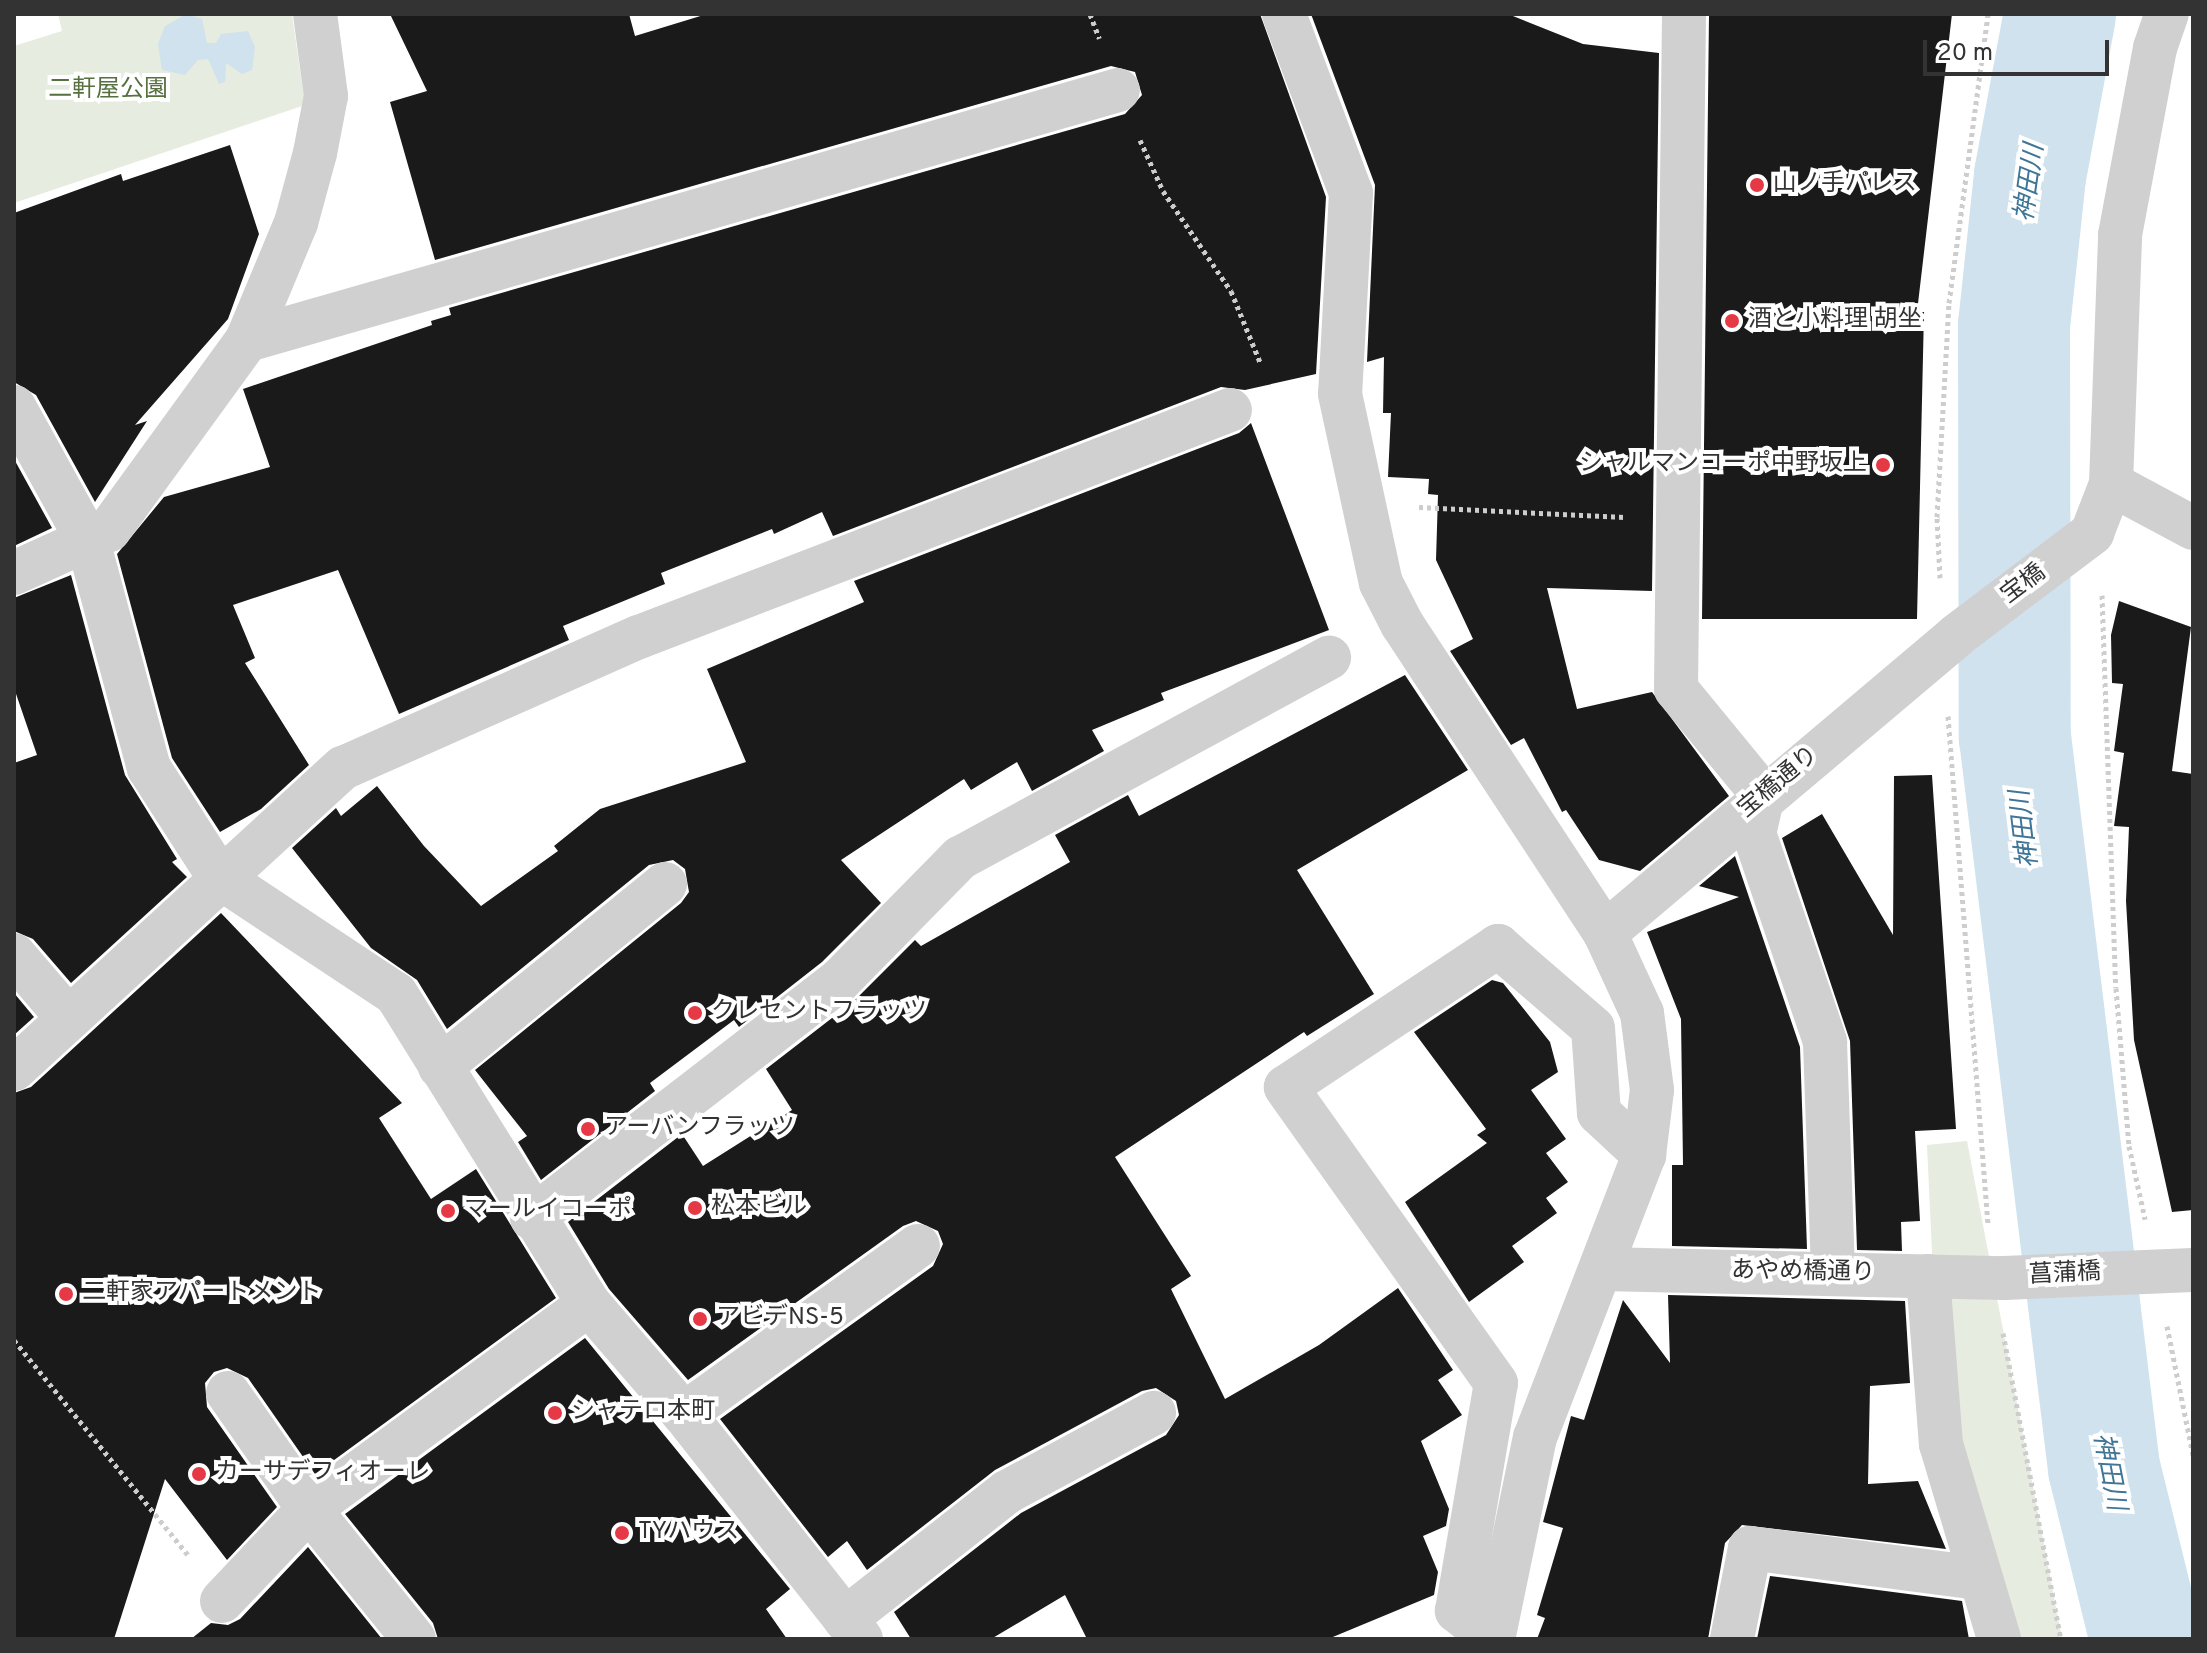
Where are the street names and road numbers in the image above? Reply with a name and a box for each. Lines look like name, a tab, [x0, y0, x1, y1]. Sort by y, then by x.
street label: 宝橋	[1996, 559, 2052, 611]
street label: 宝橋通り	[1733, 741, 1825, 825]
street label: あやめ橋通り	[1731, 1257, 1875, 1289]
street label: 菖蒲橋	[2028, 1259, 2102, 1291]

